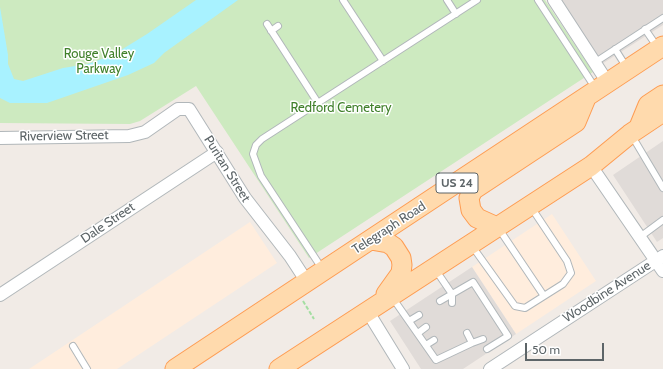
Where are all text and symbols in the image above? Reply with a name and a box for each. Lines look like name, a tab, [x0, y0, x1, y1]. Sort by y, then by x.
park label: Rouge Valley Parkway	[64, 46, 134, 77]
park label: Redford Cemetery	[290, 100, 392, 116]
street label: Riverview Street	[19, 127, 109, 145]
street label: Puritan Street	[200, 133, 254, 205]
road number: US 24	[436, 173, 478, 193]
street label: Telegraph Road	[349, 198, 429, 258]
street label: Dale Street	[78, 199, 138, 247]
street label: Woodbine Avenue	[560, 258, 654, 326]
scale bar	[527, 335, 606, 361]
text: 50 m	[532, 342, 560, 357]

